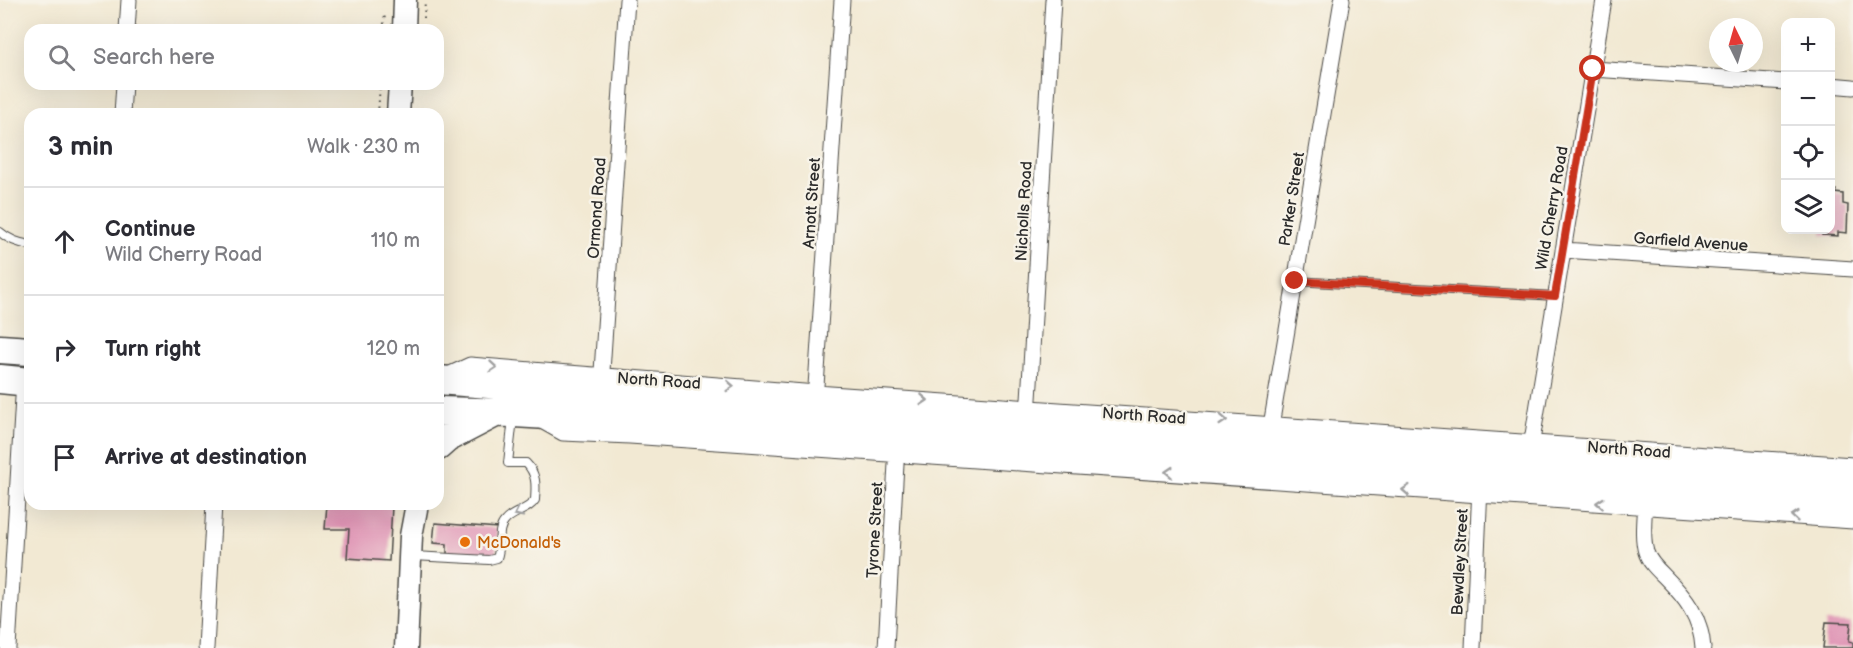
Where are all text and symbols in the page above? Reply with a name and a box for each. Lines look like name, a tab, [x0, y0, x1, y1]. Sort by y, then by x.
north arrow	[1709, 18, 1763, 72]
map controls	[1781, 18, 1835, 234]
button: +	[1781, 18, 1835, 72]
search box	[24, 24, 444, 90]
icon: search	[45, 41, 78, 74]
text: Search here	[93, 44, 215, 71]
route start	[1579, 55, 1605, 81]
button: −	[1781, 72, 1835, 126]
button: locate	[1781, 126, 1835, 180]
text: 3 min	[48, 132, 113, 163]
text: Walk · 230 m	[307, 135, 420, 159]
street label: Wild Cherry Road	[1532, 145, 1573, 272]
street label: Parker Street	[1276, 151, 1309, 248]
street label: Ormond Road	[584, 157, 611, 259]
street label: Arnott Street	[800, 157, 825, 249]
street label: Nicholls Road	[1012, 161, 1037, 262]
button: layers	[1781, 180, 1835, 234]
text: Continue	[105, 216, 195, 243]
icon: ahead	[48, 225, 81, 258]
text: 110 m	[371, 229, 420, 253]
street label: Garfield Avenue	[1633, 229, 1749, 256]
text: Wild Cherry Road	[105, 243, 262, 267]
route end	[1281, 267, 1307, 293]
icon: right	[48, 333, 81, 366]
text: Turn right	[105, 336, 201, 363]
text: 120 m	[367, 337, 420, 361]
one-way arrow	[489, 360, 498, 373]
street label: North Road	[616, 369, 701, 394]
one-way arrow	[725, 379, 734, 392]
one-way arrow	[920, 394, 929, 407]
street label: North Road	[1101, 404, 1186, 429]
one-way arrow	[1219, 414, 1228, 427]
street label: North Road	[1586, 438, 1671, 463]
icon: arrive	[48, 441, 81, 474]
text: Arrive at destination	[105, 444, 307, 471]
one-way arrow	[1165, 466, 1174, 479]
street label: Tyrone Street	[863, 481, 888, 579]
one-way arrow	[1401, 483, 1410, 496]
one-way arrow	[1596, 496, 1605, 509]
one-way arrow	[513, 505, 524, 517]
street label: Bewdley Street	[1448, 508, 1473, 616]
one-way arrow	[1790, 510, 1799, 523]
place label: McDonald's	[477, 534, 561, 553]
marker: McDonald's	[458, 535, 472, 549]

